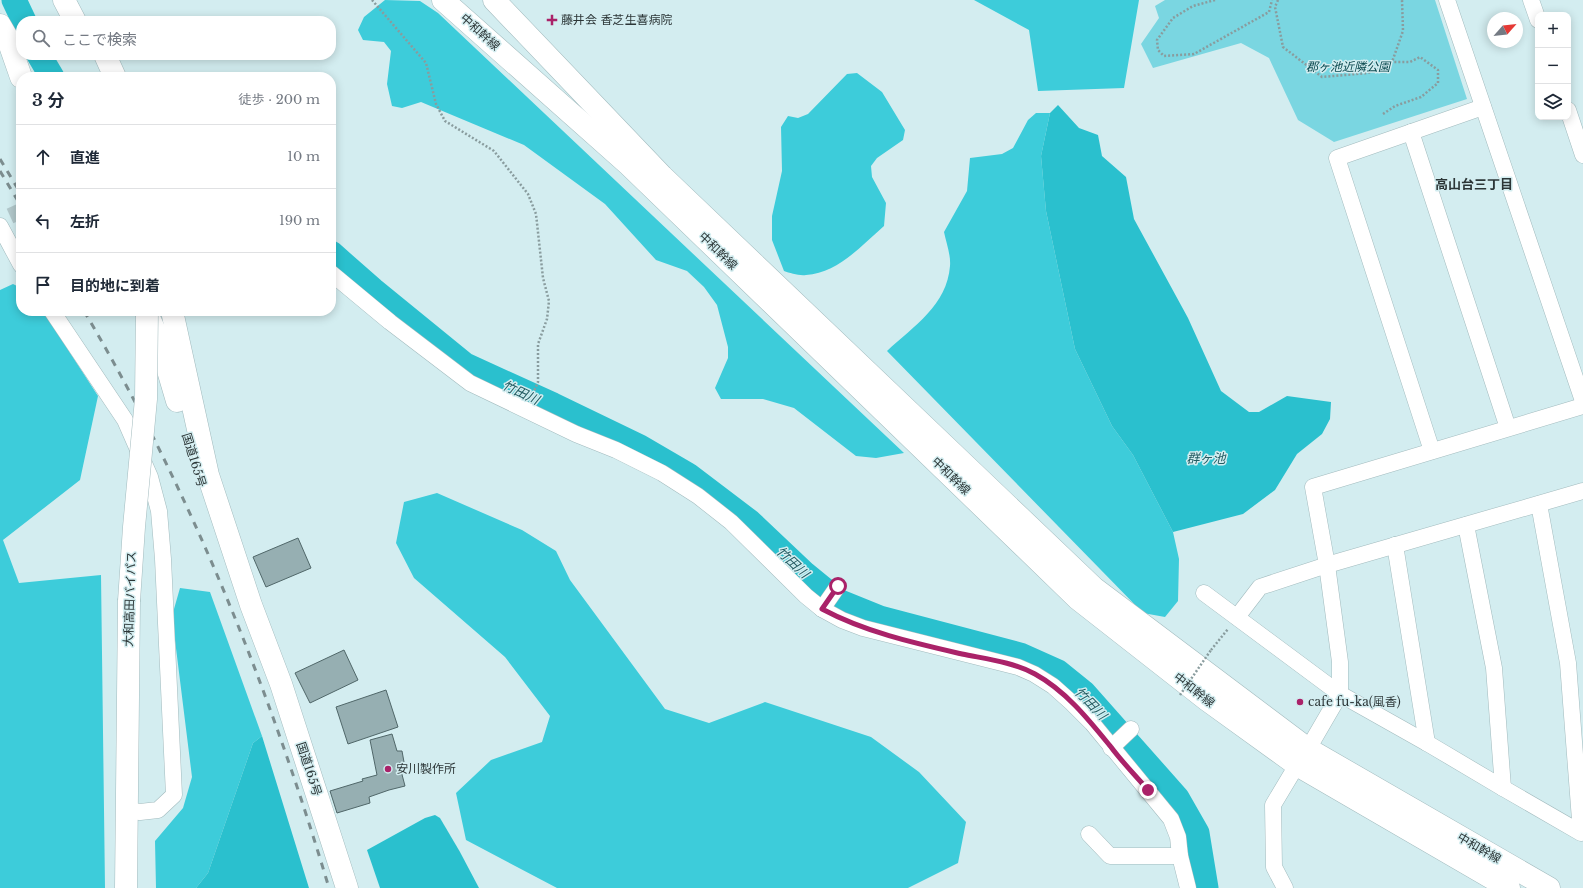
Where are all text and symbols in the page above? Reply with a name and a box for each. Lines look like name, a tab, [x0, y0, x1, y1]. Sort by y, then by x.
street label: 中和幹線	[457, 10, 503, 53]
place label: 藤井会 香芝生喜病院	[561, 12, 672, 27]
north arrow	[1487, 12, 1523, 48]
map controls	[1535, 12, 1571, 120]
button: +	[1535, 12, 1571, 48]
marker: 藤井会 香芝生喜病院	[546, 14, 558, 26]
search box	[16, 16, 336, 60]
icon: search	[30, 27, 52, 49]
text: ここで検索	[62, 30, 137, 49]
button: −	[1535, 48, 1571, 84]
park label: 郡ヶ池近隣公園	[1306, 59, 1392, 74]
button: layers	[1535, 84, 1571, 120]
text: 3 分	[32, 90, 64, 111]
text: 徒歩 · 200 m	[239, 91, 320, 108]
icon: ahead	[32, 146, 54, 168]
text: 直進	[70, 148, 100, 167]
text: 10 m	[287, 148, 320, 165]
district label: 高山台三丁目	[1435, 176, 1513, 193]
icon: left	[32, 210, 54, 232]
text: 左折	[70, 212, 100, 231]
text: 190 m	[279, 212, 320, 229]
street label: 中和幹線	[696, 229, 741, 273]
icon: arrive	[32, 274, 54, 296]
text: 目的地に到着	[70, 276, 160, 295]
water label: 竹田川	[500, 377, 544, 409]
street label: 国道165号	[179, 431, 210, 489]
water label: 群ヶ池	[1186, 450, 1227, 467]
street label: 中和幹線	[929, 454, 974, 498]
water label: 竹田川	[773, 543, 814, 583]
street label: 大和高田バイパス	[120, 551, 139, 647]
route start	[829, 577, 847, 595]
street label: 中和幹線	[1171, 669, 1218, 710]
water label: 竹田川	[1071, 683, 1112, 725]
place label: cafe fu-ka(風香)	[1308, 694, 1401, 709]
marker: cafe fu-ka(風香)	[1295, 697, 1305, 707]
street label: 国道165号	[294, 740, 325, 798]
place label: 安川製作所	[396, 761, 456, 776]
marker: 安川製作所	[383, 764, 393, 774]
route end	[1139, 781, 1157, 799]
street label: 中和幹線	[1455, 829, 1504, 866]

